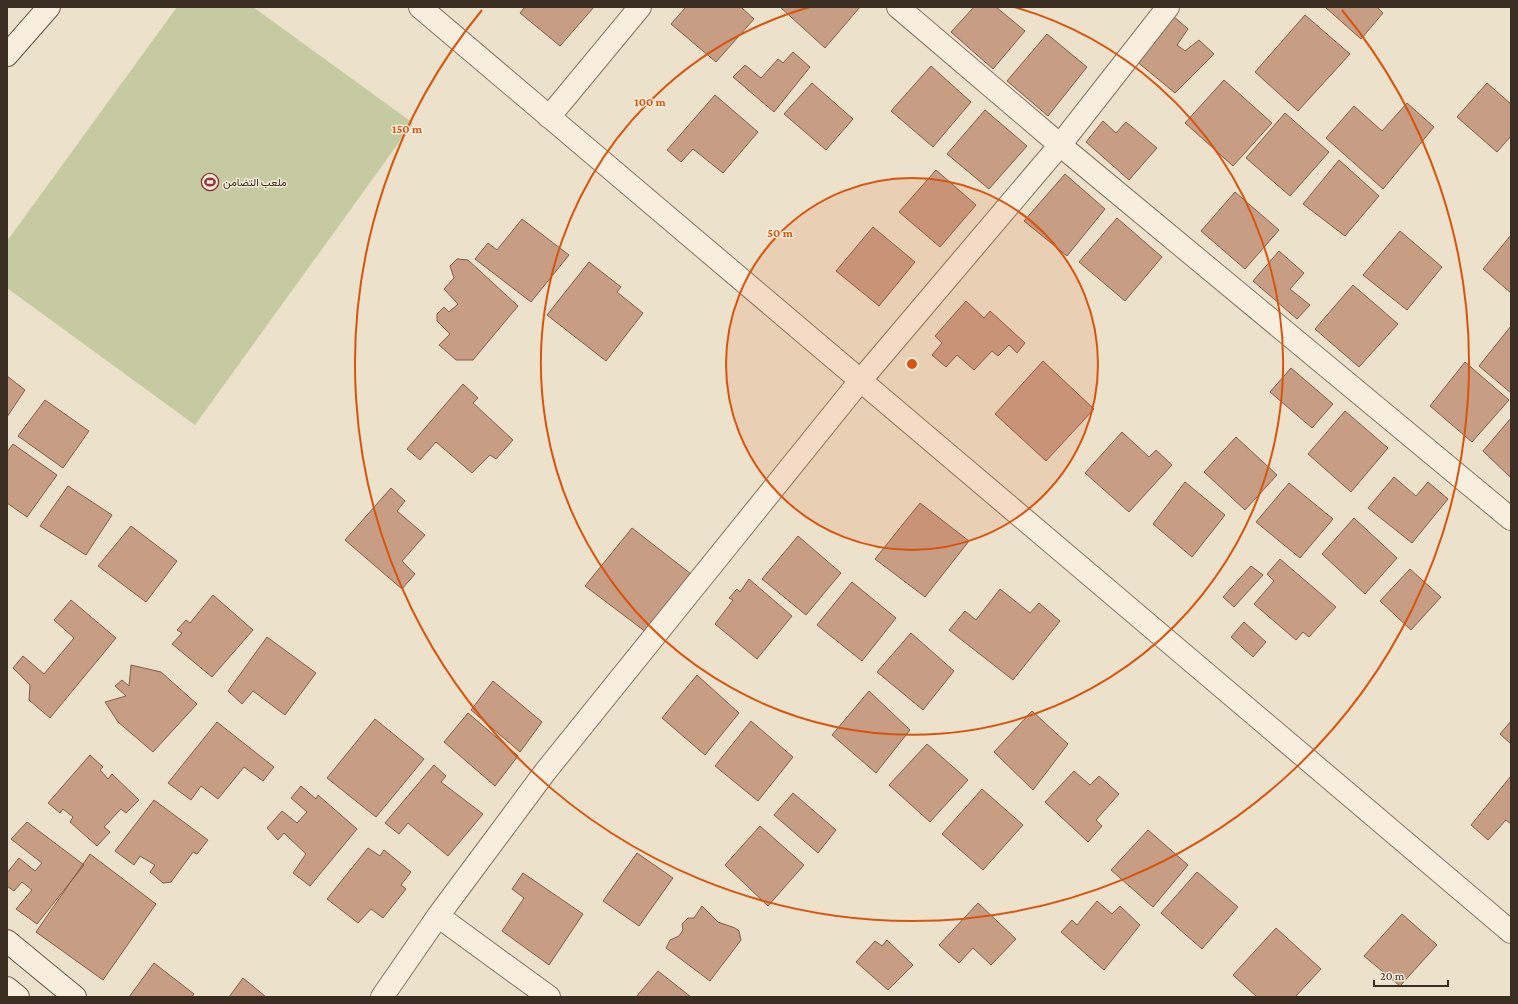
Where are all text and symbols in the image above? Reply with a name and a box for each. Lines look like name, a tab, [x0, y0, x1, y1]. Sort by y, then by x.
text: 100 m	[634, 95, 667, 109]
text: 150 m	[392, 122, 423, 136]
sports icon: ملعب التضامن	[200, 172, 220, 192]
place label: ملعب التضامن	[223, 176, 287, 189]
text: 50 m	[767, 226, 794, 240]
centre of rings	[905, 357, 919, 371]
scale bar	[1374, 962, 1448, 988]
text: 20 m	[1380, 969, 1405, 983]

